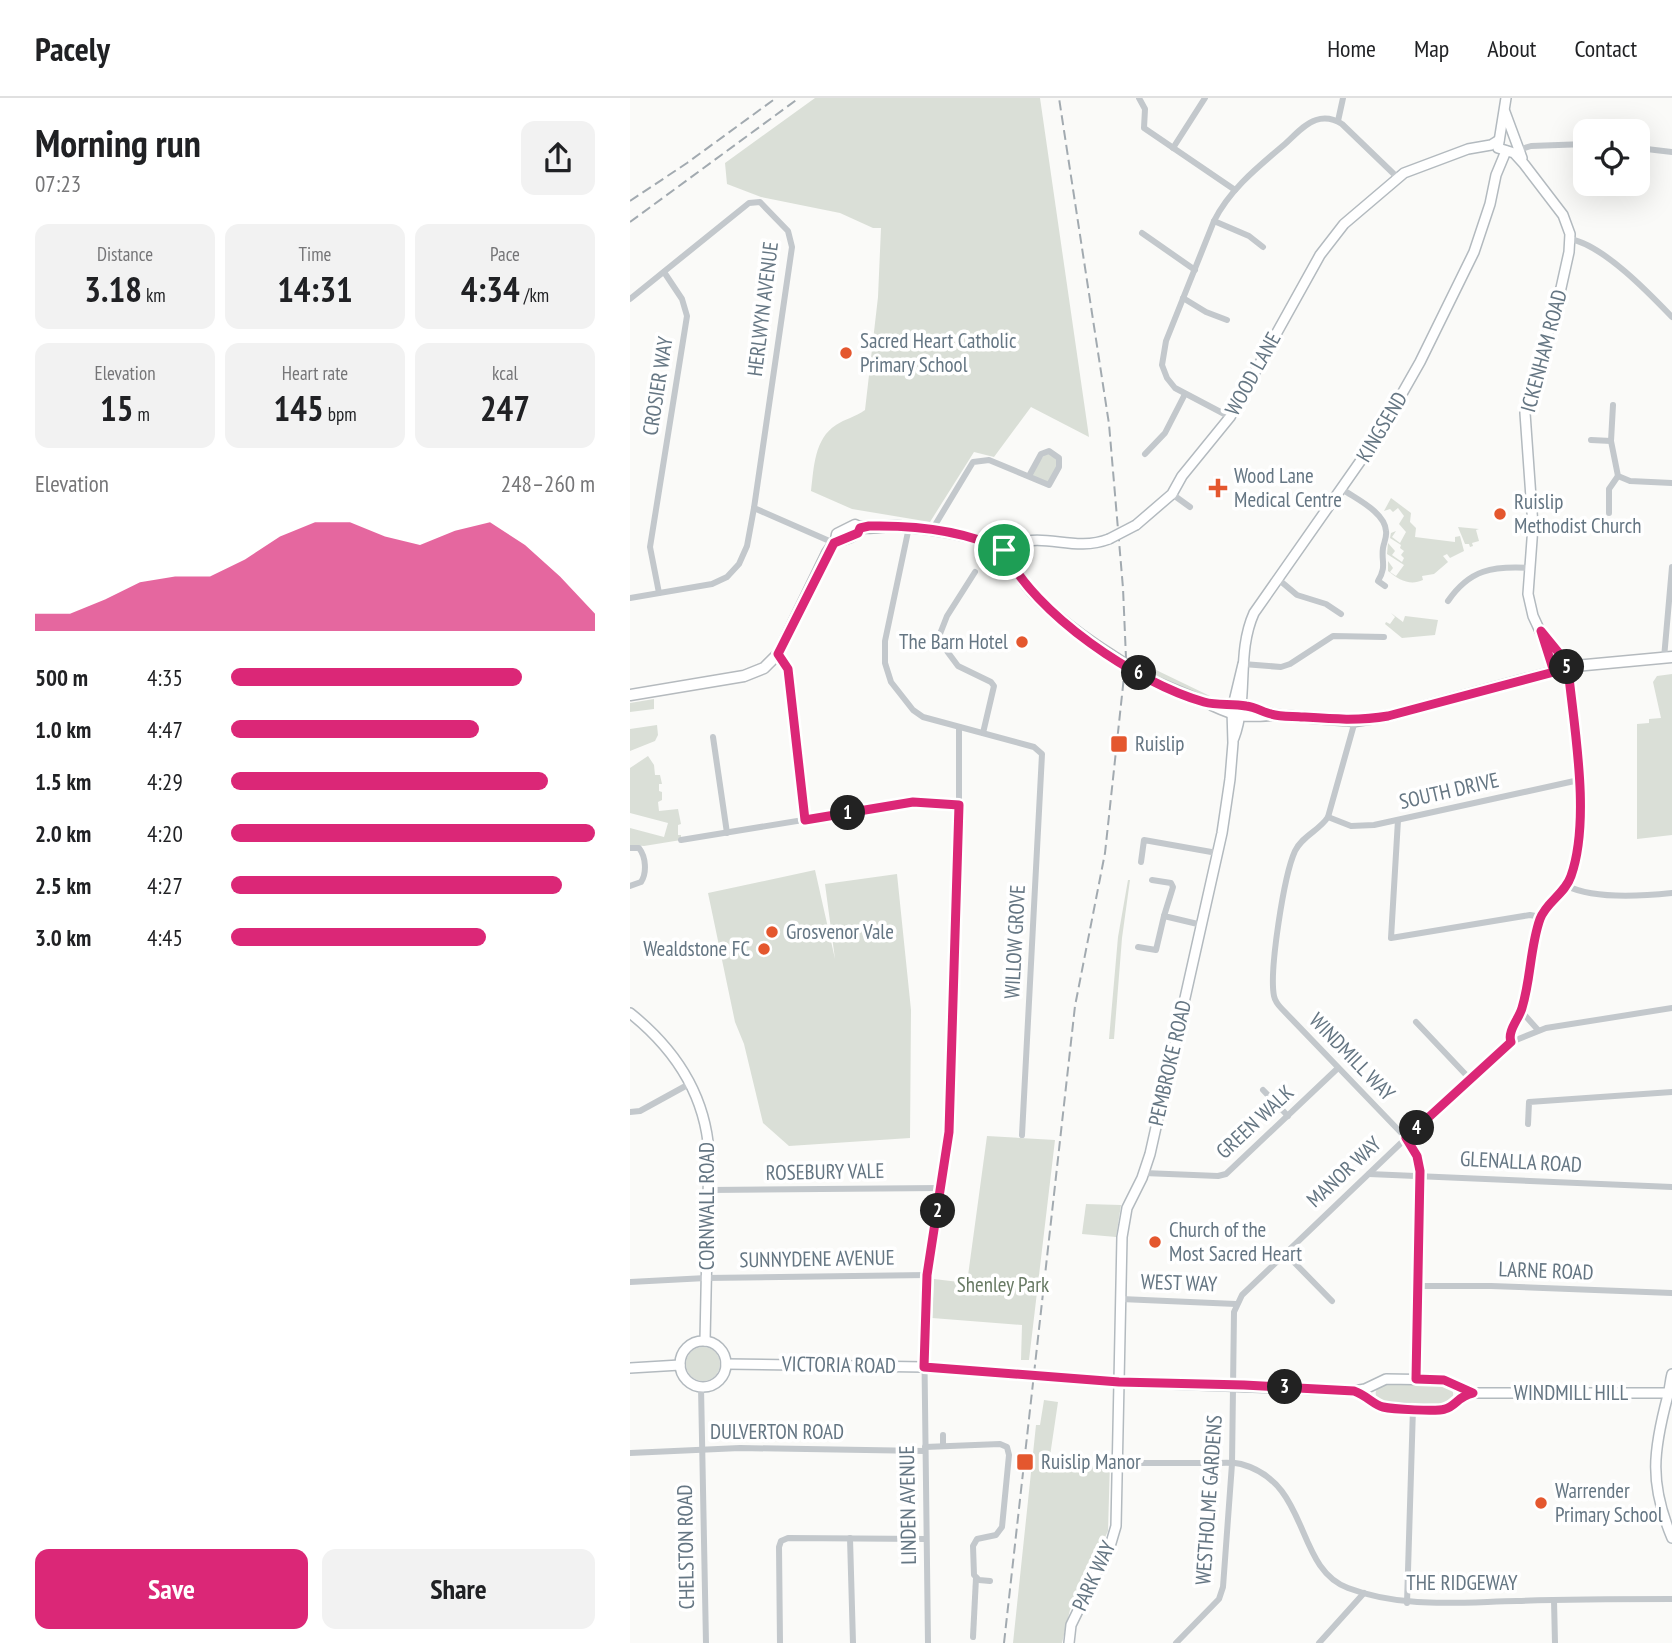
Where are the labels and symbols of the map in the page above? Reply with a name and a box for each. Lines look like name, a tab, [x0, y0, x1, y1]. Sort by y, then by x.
street label: HERLWYN AVENUE	[741, 240, 784, 378]
street label: ICKENHAM ROAD	[1514, 287, 1573, 415]
place label: Sacred Heart Catholic Primary School	[860, 327, 1017, 378]
street label: WOOD LANE	[1219, 327, 1287, 420]
street label: CROSIER WAY	[636, 334, 679, 437]
marker: Sacred Heart Catholic Primary School	[838, 345, 854, 361]
street label: KINGSEND	[1350, 387, 1413, 467]
place label: Wood Lane Medical Centre	[1234, 462, 1342, 513]
marker: Wood Lane Medical Centre	[1208, 478, 1228, 498]
place label: Ruislip Methodist Church	[1514, 488, 1642, 539]
marker: Ruislip Methodist Church	[1492, 506, 1508, 522]
pin	[974, 520, 1034, 580]
place label: The Barn Hotel	[899, 628, 1008, 655]
marker: The Barn Hotel	[1014, 634, 1030, 650]
pin: 5	[1550, 650, 1584, 684]
pin: 6	[1121, 656, 1156, 690]
place label: Ruislip	[1135, 730, 1184, 757]
marker: Ruislip	[1109, 734, 1129, 754]
street label: SOUTH DRIVE	[1397, 766, 1501, 815]
pin: 1	[830, 796, 865, 830]
street label: WILLOW GROVE	[998, 884, 1031, 1000]
place label: Grosvenor Vale	[786, 918, 894, 945]
marker: Grosvenor Vale	[764, 924, 780, 940]
place label: Wealdstone FC	[643, 935, 750, 962]
marker: Wealdstone FC	[756, 941, 772, 957]
street label: PEMBROKE ROAD	[1142, 997, 1197, 1128]
street label: WINDMILL WAY	[1304, 1007, 1401, 1107]
street label: GREEN WALK	[1210, 1079, 1299, 1164]
pin: 4	[1400, 1110, 1434, 1146]
street label: MANOR WAY	[1301, 1130, 1387, 1213]
street label: CORNWALL ROAD	[693, 1142, 720, 1270]
street label: GLENALLA ROAD	[1459, 1145, 1583, 1178]
street label: ROSEBURY VALE	[765, 1157, 885, 1186]
pin: 2	[920, 1194, 956, 1228]
place label: Church of the Most Sacred Heart	[1169, 1216, 1302, 1267]
marker: Church of the Most Sacred Heart	[1147, 1234, 1163, 1250]
street label: SUNNYDENE AVENUE	[739, 1244, 895, 1273]
street label: LARNE ROAD	[1498, 1255, 1594, 1286]
street label: WEST WAY	[1140, 1268, 1218, 1297]
park label: Shenley Park	[957, 1271, 1049, 1298]
street label: VICTORIA ROAD	[781, 1350, 896, 1379]
pin: 3	[1268, 1370, 1302, 1404]
street label: WINDMILL HILL	[1514, 1379, 1628, 1406]
street label: WESTHOLME GARDENS	[1189, 1414, 1228, 1586]
street label: DULVERTON ROAD	[710, 1418, 844, 1445]
street label: LINDEN AVENUE	[893, 1445, 922, 1565]
place label: Ruislip Manor	[1041, 1448, 1141, 1475]
marker: Ruislip Manor	[1015, 1452, 1035, 1472]
place label: Warrender Primary School	[1555, 1477, 1663, 1528]
street label: CHELSTON ROAD	[671, 1484, 700, 1610]
marker: Warrender Primary School	[1533, 1495, 1549, 1511]
street label: PARK WAY	[1066, 1536, 1122, 1615]
street label: THE RIDGEWAY	[1406, 1569, 1518, 1596]

